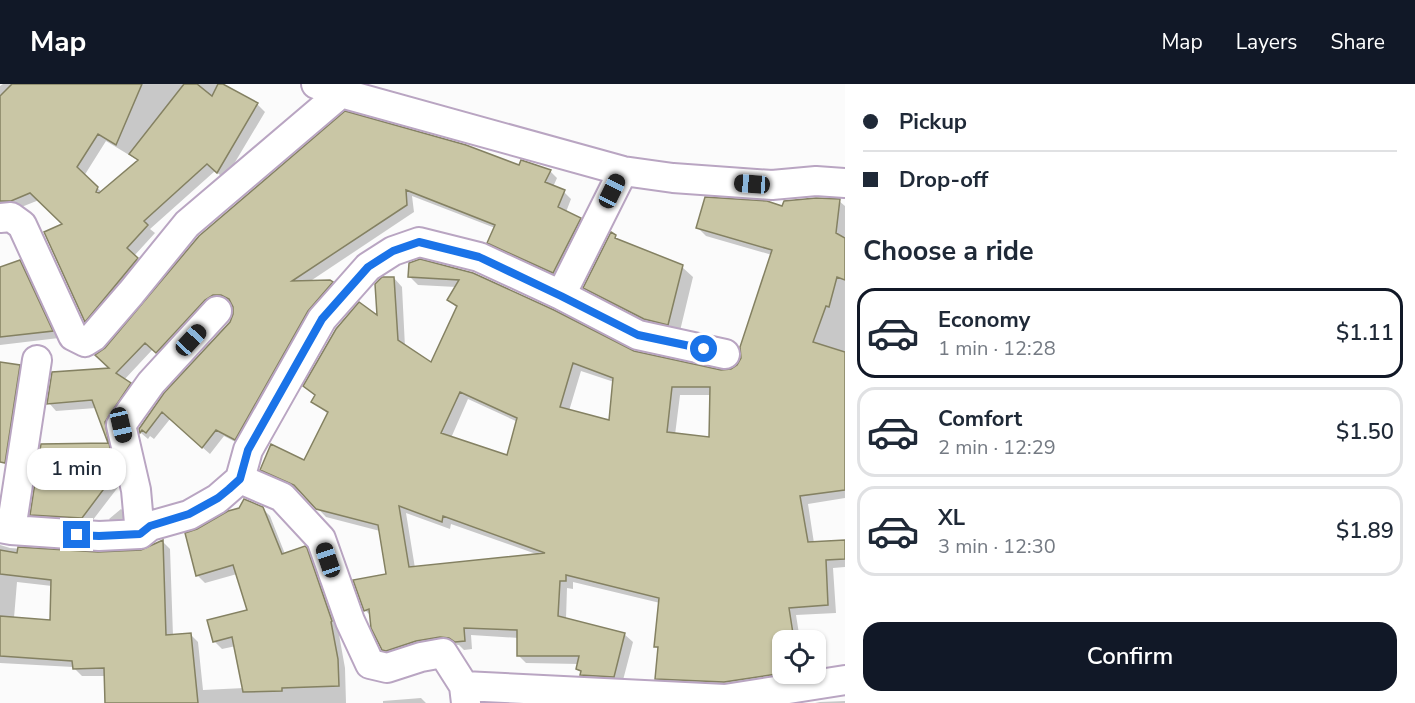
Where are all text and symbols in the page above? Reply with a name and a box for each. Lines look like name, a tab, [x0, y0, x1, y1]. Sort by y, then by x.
text: Map	[30, 23, 86, 61]
text: Map	[1161, 28, 1203, 56]
text: Layers	[1236, 28, 1297, 56]
text: Share	[1330, 28, 1385, 56]
text: Pickup	[899, 107, 967, 137]
text: Drop-off	[899, 165, 988, 195]
car	[596, 171, 628, 211]
car	[733, 174, 771, 194]
text: Choose a ride	[863, 233, 1034, 270]
text: Economy	[938, 305, 1030, 335]
icon: car	[866, 306, 920, 360]
text: $1.11	[1336, 318, 1394, 348]
car	[172, 321, 210, 359]
route start	[690, 335, 717, 362]
text: 1 min · 12:28	[938, 335, 1056, 362]
text: Comfort	[938, 404, 1022, 434]
car	[108, 405, 134, 445]
icon: car	[866, 405, 920, 459]
text: $1.50	[1336, 417, 1394, 447]
text: 2 min · 12:29	[938, 434, 1056, 461]
callout: 1 min	[28, 448, 127, 490]
text: 1 min	[51, 455, 102, 482]
text: XL	[938, 503, 965, 533]
icon: car	[866, 504, 920, 558]
text: $1.89	[1336, 516, 1394, 546]
route end	[63, 521, 90, 548]
text: 3 min · 12:30	[938, 533, 1056, 560]
car	[314, 540, 342, 580]
button: Confirm	[863, 622, 1397, 691]
map controls	[772, 630, 826, 684]
button: locate	[772, 630, 826, 684]

